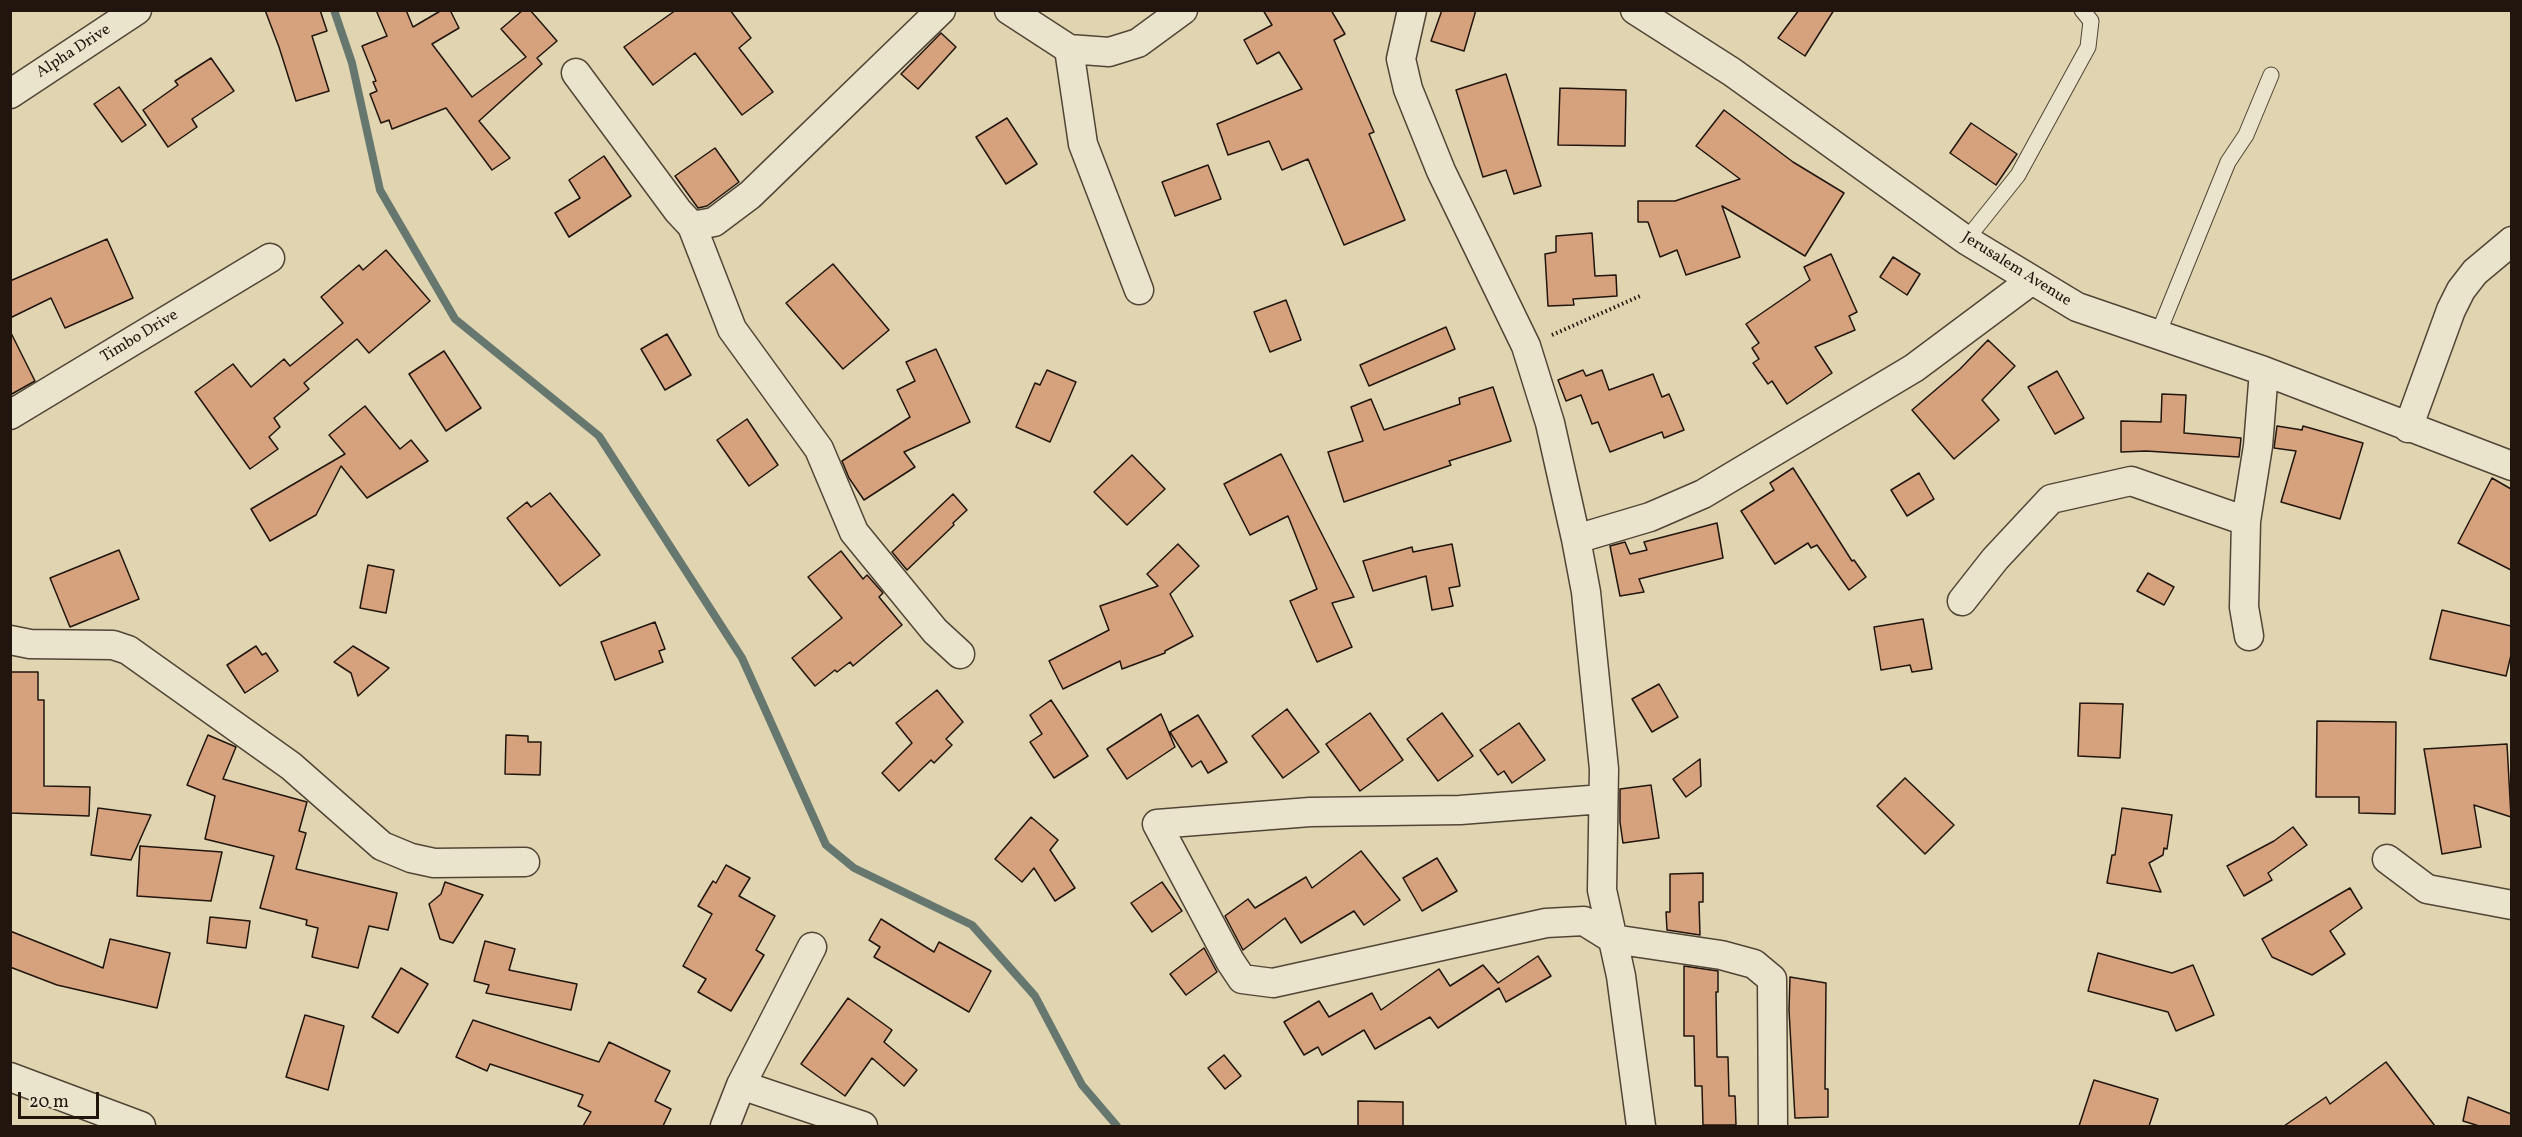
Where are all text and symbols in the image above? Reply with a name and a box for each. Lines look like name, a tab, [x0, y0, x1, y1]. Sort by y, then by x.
street label: Alpha Drive	[33, 21, 115, 83]
street label: Jerusalem Avenue	[1958, 229, 2074, 311]
street label: Timbo Drive	[98, 306, 182, 368]
scale bar	[21, 1080, 102, 1118]
text: 20 m	[29, 1090, 69, 1115]

